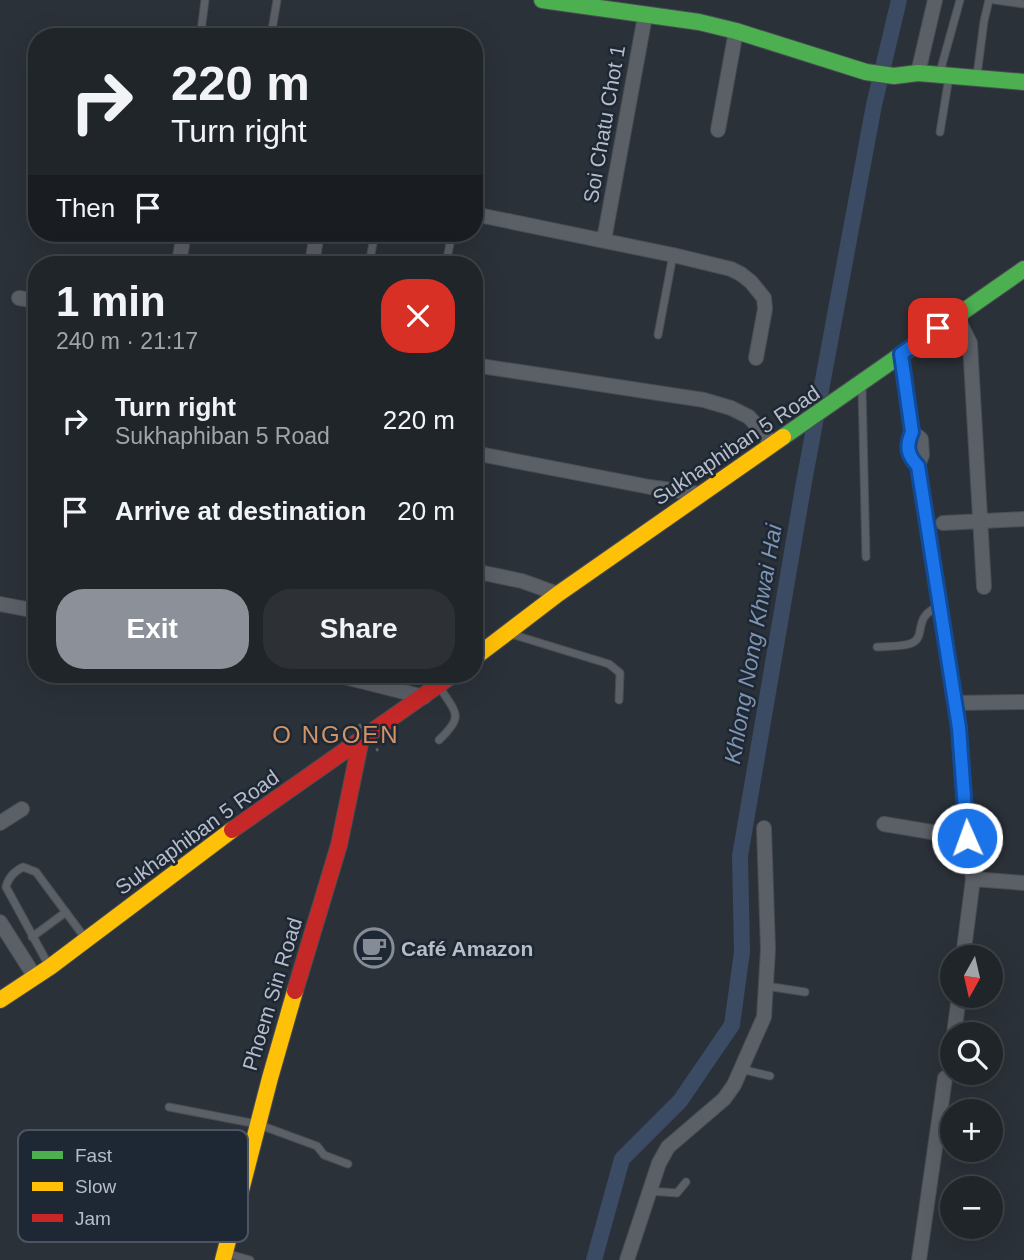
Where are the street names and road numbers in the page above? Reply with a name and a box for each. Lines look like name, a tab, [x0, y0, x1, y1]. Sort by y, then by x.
street label: Soi Chatu Chot 1	[579, 43, 629, 205]
street label: Sukhaphiban 5 Road	[648, 381, 824, 509]
street label: Sukhaphiban 5 Road	[111, 765, 283, 899]
street label: Phoem Sin Road	[238, 915, 306, 1073]

